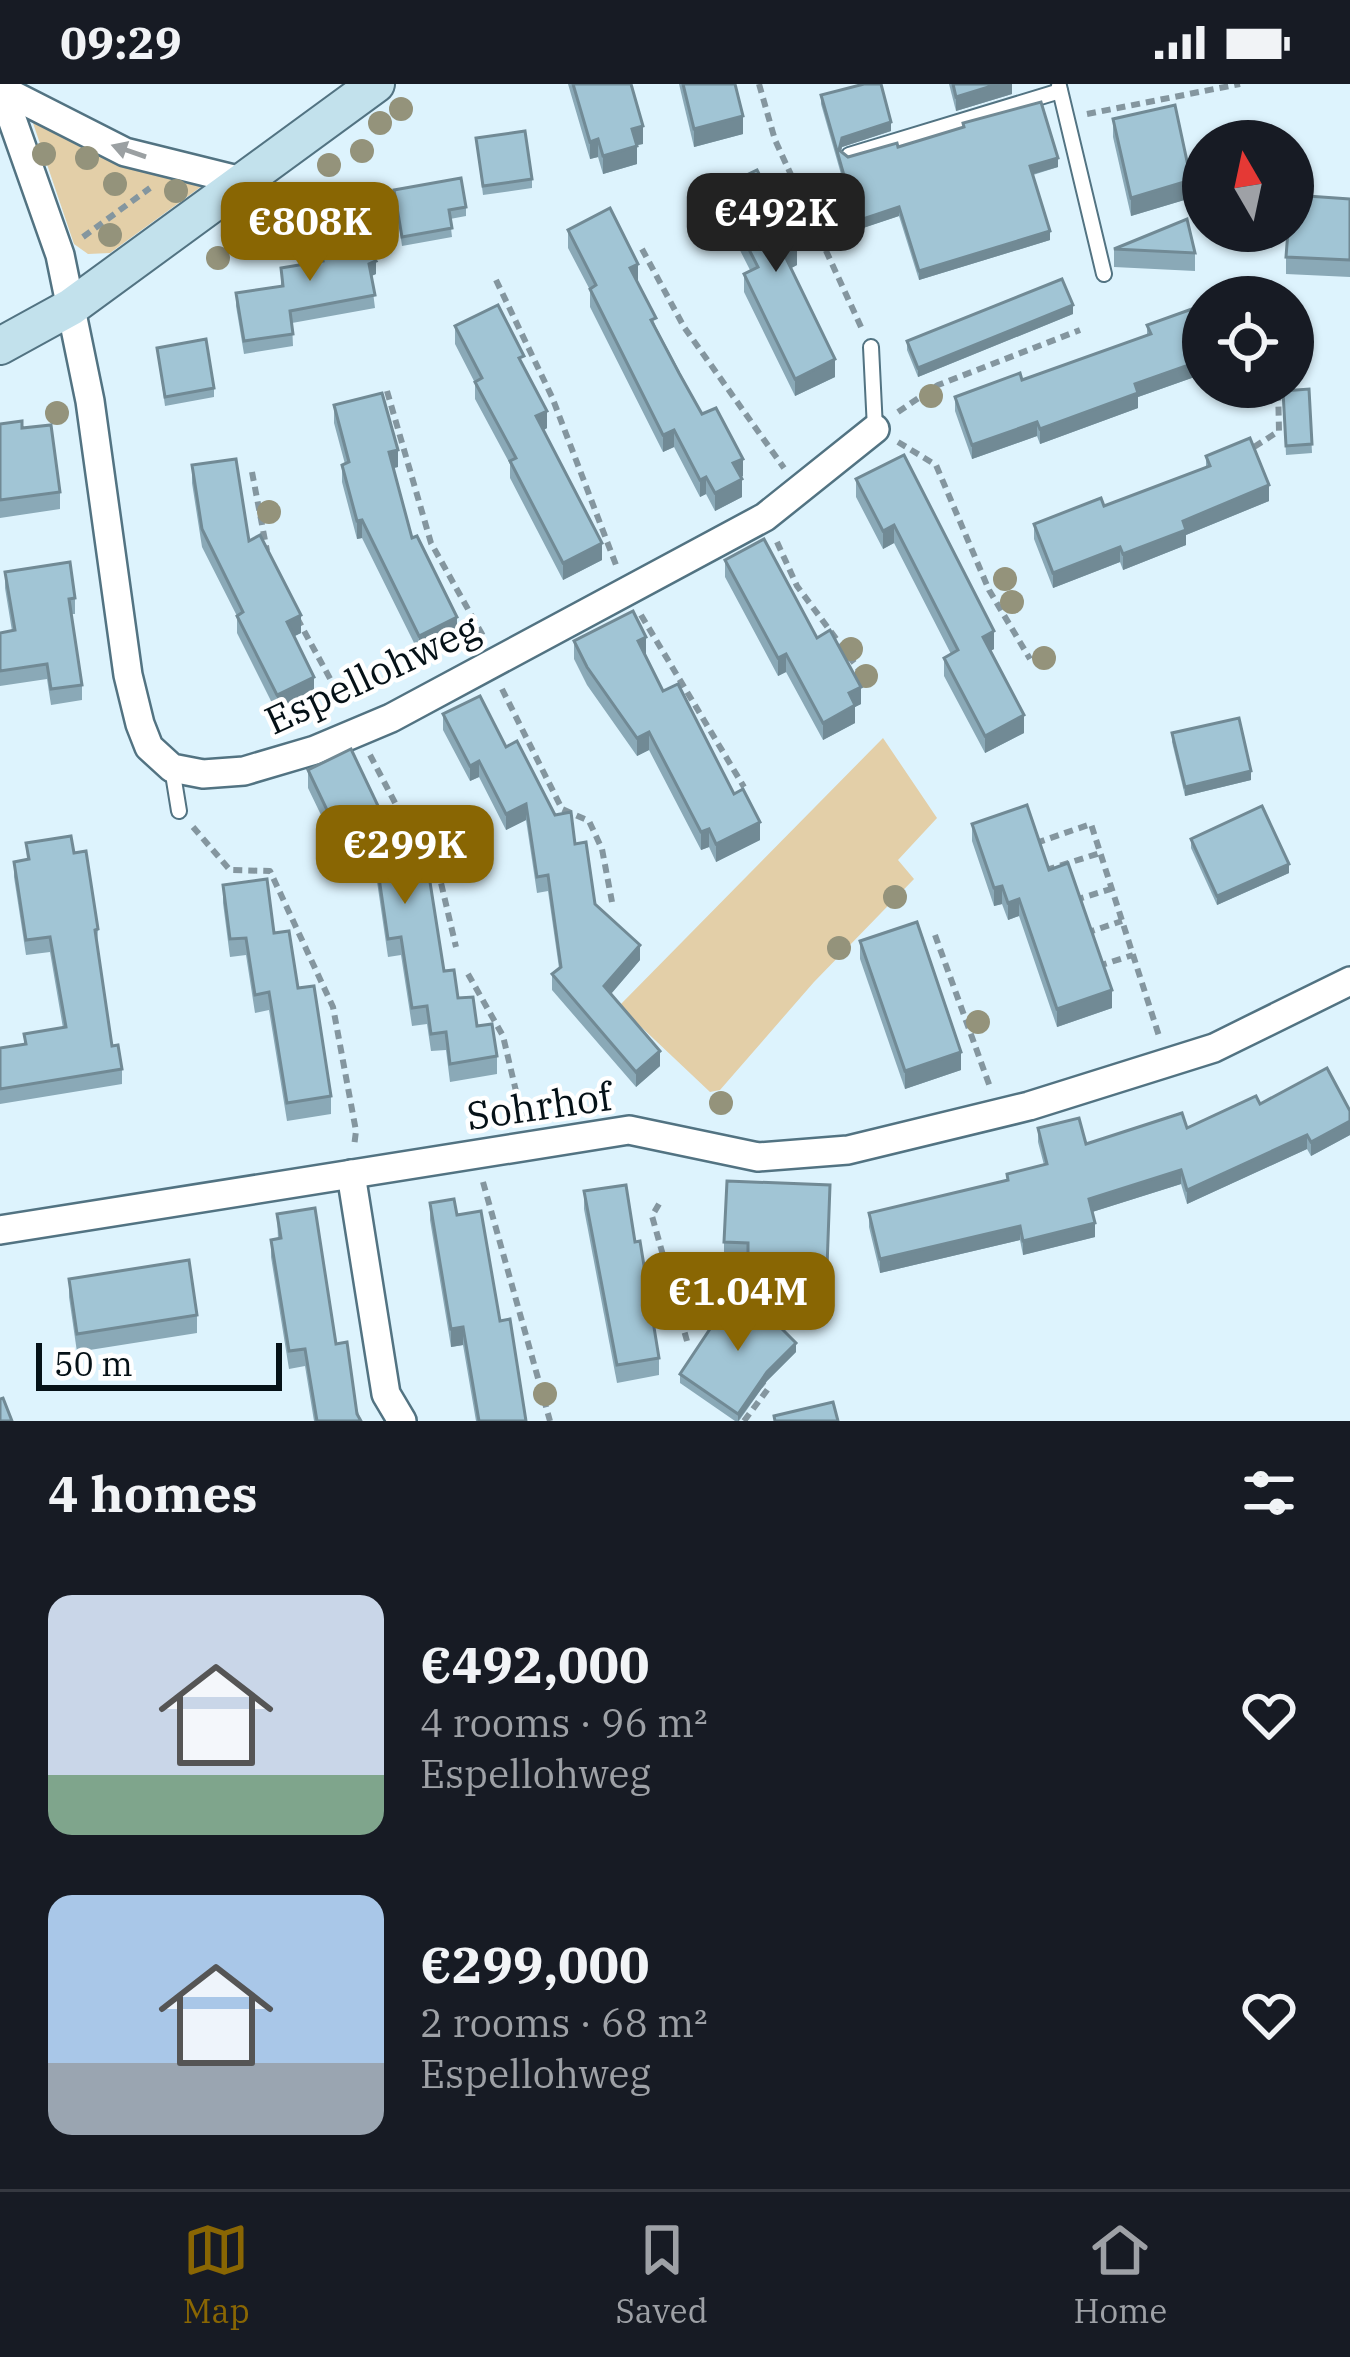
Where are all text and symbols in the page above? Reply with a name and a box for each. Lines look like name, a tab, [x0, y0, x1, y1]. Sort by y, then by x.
text: 09:29	[60, 13, 182, 71]
north arrow	[1182, 120, 1314, 252]
map controls	[1182, 120, 1314, 408]
one-way arrow	[111, 141, 147, 159]
pin: €492K	[692, 173, 860, 275]
pin: €808K	[226, 182, 394, 284]
text: €492K	[714, 186, 838, 237]
text: €808K	[248, 195, 372, 246]
button: locate	[1182, 276, 1314, 408]
street label: Espellohweg	[256, 602, 487, 745]
pin: €299K	[321, 805, 489, 907]
text: €299K	[343, 818, 467, 869]
street label: Sohrhof	[463, 1070, 617, 1141]
pin: €1.04M	[640, 1252, 836, 1354]
text: €1.04M	[668, 1265, 808, 1316]
scale bar	[36, 1337, 282, 1390]
text: 50 m	[54, 1342, 133, 1385]
text: 4 homes	[48, 1460, 258, 1526]
icon: filters	[1236, 1460, 1302, 1526]
text: €492,000	[420, 1631, 650, 1697]
icon: home	[144, 1643, 288, 1787]
icon: heart	[1236, 1682, 1302, 1748]
text: 4 rooms · 96 m²	[420, 1697, 708, 1748]
text: Espellohweg	[420, 1748, 651, 1799]
text: €299,000	[420, 1931, 650, 1997]
icon: home	[144, 1943, 288, 2087]
icon: heart	[1236, 1982, 1302, 2048]
text: 2 rooms · 68 m²	[420, 1997, 708, 2048]
text: Espellohweg	[420, 2048, 651, 2099]
tab: Map	[183, 2217, 250, 2332]
tab: Saved	[615, 2217, 708, 2332]
tab: Home	[1073, 2217, 1167, 2332]

